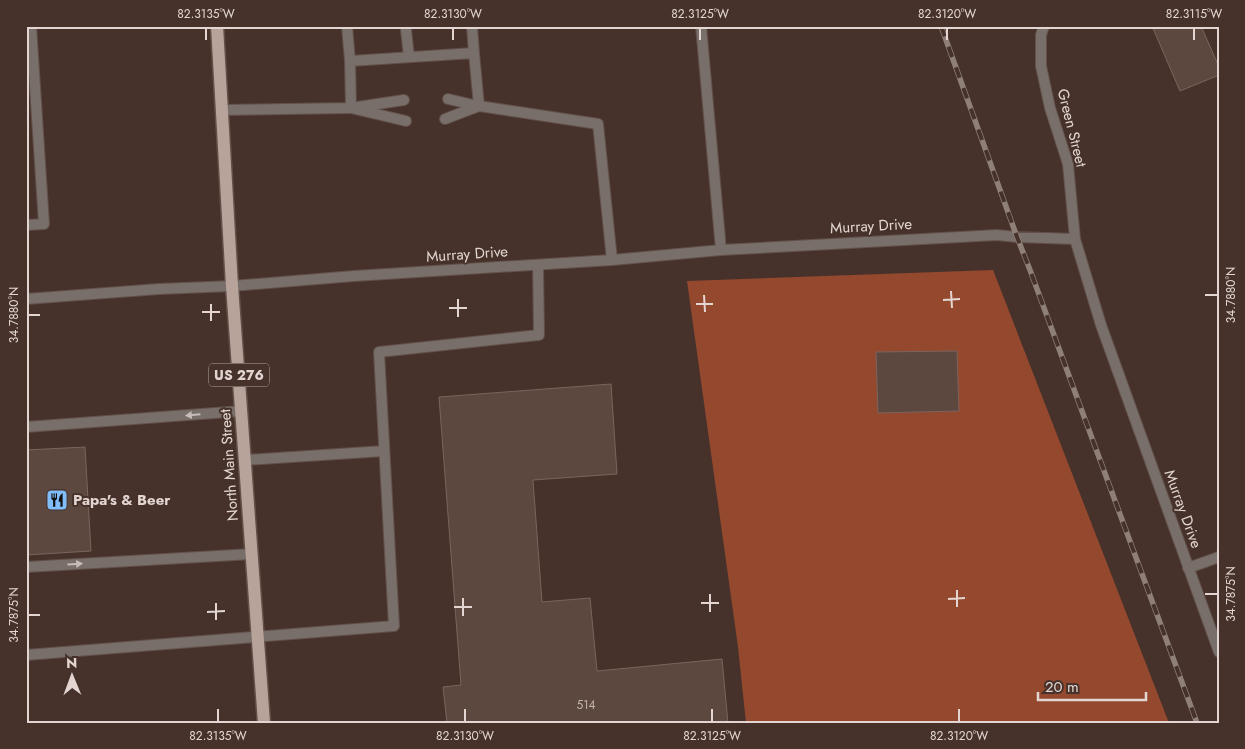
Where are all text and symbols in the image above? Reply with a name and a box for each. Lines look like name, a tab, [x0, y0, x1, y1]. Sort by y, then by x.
text: 82.3135°W	[177, 5, 235, 23]
text: 82.3130°W	[424, 5, 482, 23]
text: 82.3125°W	[671, 5, 729, 23]
text: 82.3120°W	[918, 5, 976, 23]
text: 82.3115°W	[1166, 5, 1222, 23]
street label: Green Street	[1052, 86, 1092, 170]
street label: Murray Drive	[830, 213, 913, 239]
street label: Murray Drive	[425, 240, 509, 268]
text: 34.7880°N	[1222, 267, 1240, 323]
text: 34.7880°N	[5, 287, 23, 343]
road number: US 276	[209, 364, 269, 386]
street label: North Main Street	[214, 408, 244, 522]
one-way arrow	[185, 411, 201, 419]
street label: Murray Drive	[1159, 467, 1207, 551]
restaurant icon: Papa's & Beer	[45, 488, 69, 512]
place label: Papa's & Beer	[73, 489, 171, 511]
one-way arrow	[67, 560, 83, 568]
text: 34.7875°N	[1222, 566, 1240, 622]
text: 34.7875°N	[5, 587, 23, 643]
north arrow	[48, 652, 98, 702]
text: N	[66, 653, 78, 673]
scale bar	[1038, 669, 1145, 701]
text: 20 m	[1045, 676, 1079, 698]
house number: 514	[576, 696, 596, 714]
text: 82.3135°W	[189, 727, 247, 745]
text: 82.3130°W	[436, 727, 494, 745]
text: 82.3125°W	[683, 727, 741, 745]
text: 82.3120°W	[930, 727, 988, 745]

